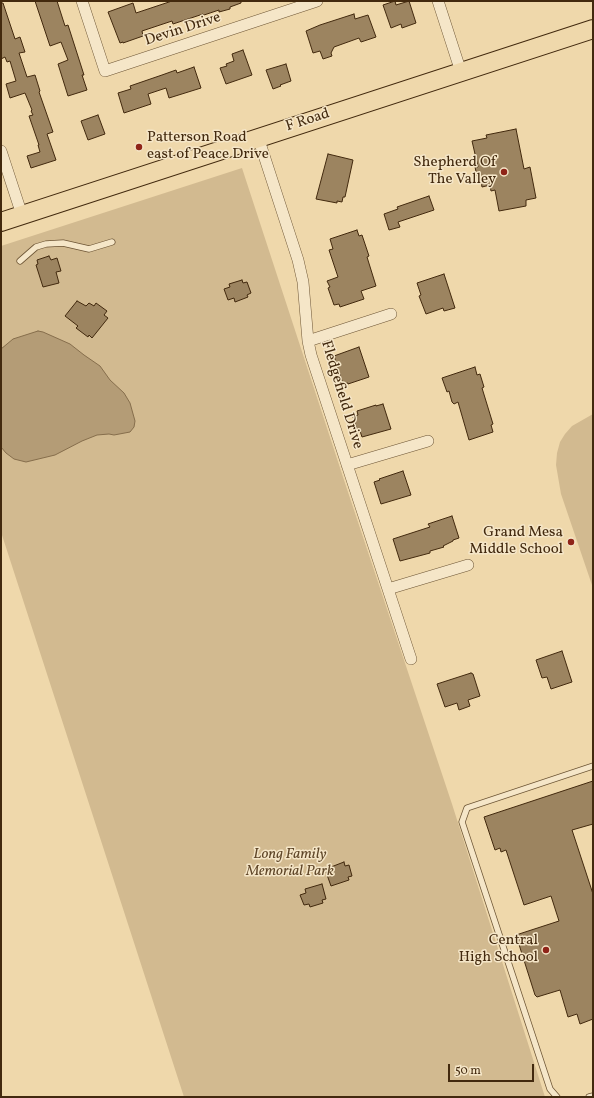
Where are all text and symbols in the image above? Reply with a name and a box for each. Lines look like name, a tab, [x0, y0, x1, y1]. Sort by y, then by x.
street label: Devin Drive	[143, 9, 223, 51]
street label: F Road	[284, 105, 332, 137]
place label: Patterson Road east of Peace Drive	[147, 129, 269, 164]
marker: Patterson Road east of Peace Drive	[134, 142, 144, 152]
place label: Shepherd Of The Valley	[413, 154, 496, 189]
marker: Shepherd Of The Valley	[499, 167, 509, 177]
street label: Fledgefield Drive	[316, 339, 366, 451]
place label: Grand Mesa Middle School	[469, 524, 563, 559]
marker: Grand Mesa Middle School	[566, 537, 576, 547]
park label: Long Family Memorial Park	[246, 846, 334, 881]
place label: Central High School	[459, 932, 538, 967]
marker: Central High School	[541, 945, 551, 955]
scale bar	[450, 1056, 536, 1082]
text: 50 m	[455, 1063, 481, 1079]

